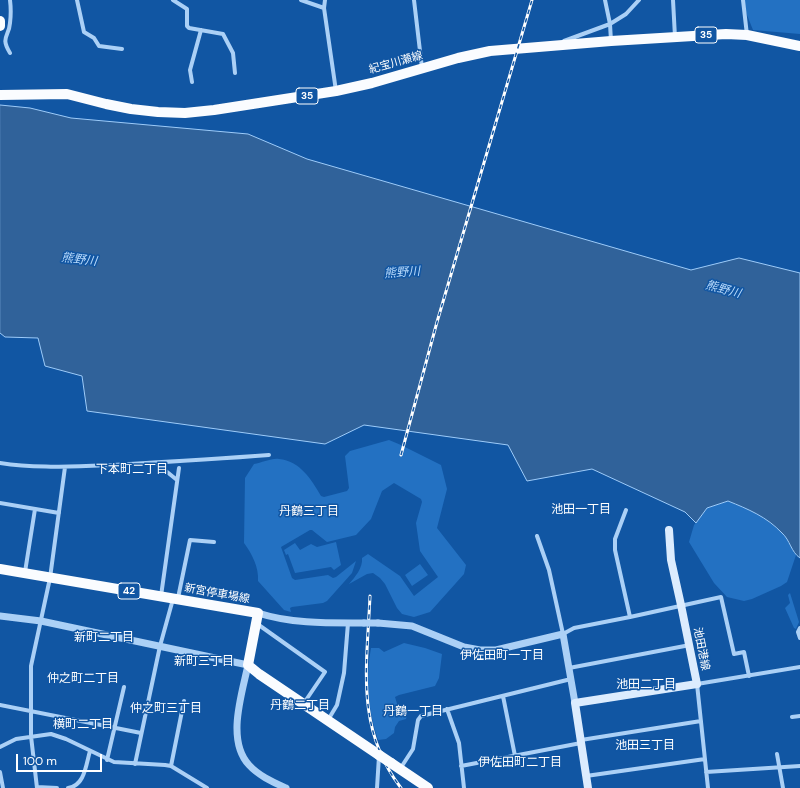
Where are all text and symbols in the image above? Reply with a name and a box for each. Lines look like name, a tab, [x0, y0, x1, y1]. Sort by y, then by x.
road number: 35	[695, 27, 717, 43]
street label: 紀宝川瀬線	[368, 49, 424, 77]
road number: 35	[296, 88, 318, 104]
water label: 熊野川	[60, 251, 98, 269]
water label: 熊野川	[384, 265, 420, 281]
water label: 熊野川	[704, 278, 742, 302]
district label: 下本町二丁目	[96, 463, 168, 477]
district label: 池田一丁目	[551, 503, 611, 517]
district label: 丹鶴三丁目	[279, 505, 339, 519]
street label: 新宮停車場線	[183, 582, 251, 606]
road number: 42	[118, 583, 140, 599]
street label: 池田港線	[690, 626, 712, 672]
district label: 新町二丁目	[74, 631, 134, 645]
district label: 伊佐田町一丁目	[460, 649, 544, 663]
district label: 新町三丁目	[174, 655, 234, 669]
district label: 仲之町二丁目	[47, 672, 119, 686]
district label: 池田二丁目	[616, 678, 676, 692]
district label: 丹鶴二丁目	[270, 699, 330, 713]
district label: 仲之町三丁目	[130, 702, 202, 716]
district label: 丹鶴一丁目	[383, 705, 443, 719]
district label: 横町二丁目	[53, 718, 113, 732]
district label: 池田三丁目	[615, 739, 675, 753]
scale bar	[18, 746, 104, 772]
text: 100 m	[23, 753, 57, 769]
district label: 伊佐田町二丁目	[478, 756, 562, 770]

